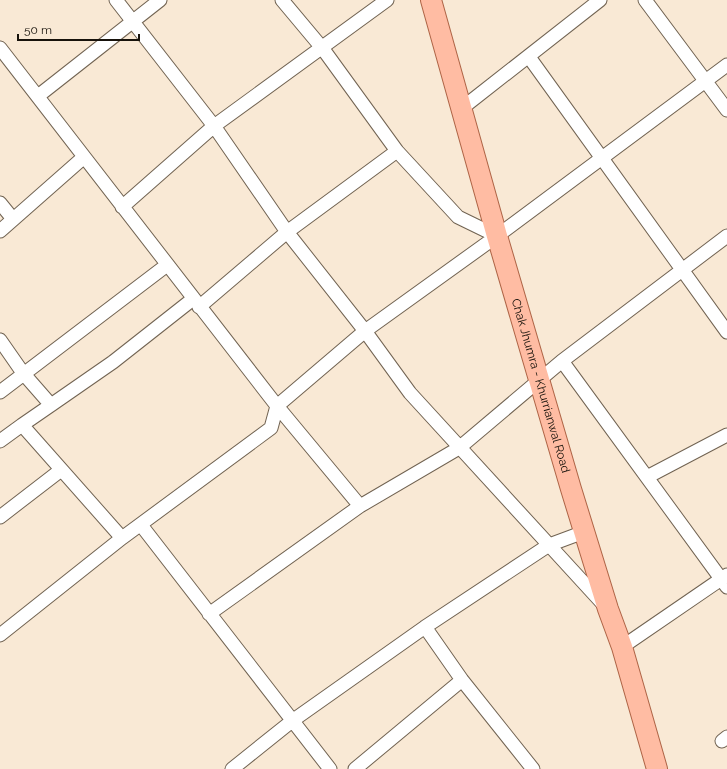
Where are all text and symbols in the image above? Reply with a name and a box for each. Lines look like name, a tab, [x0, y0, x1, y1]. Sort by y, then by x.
scale bar	[18, 16, 139, 42]
text: 50 m	[24, 23, 52, 37]
street label: Chak Jhumra - Khurrianwal Road	[509, 297, 573, 475]

